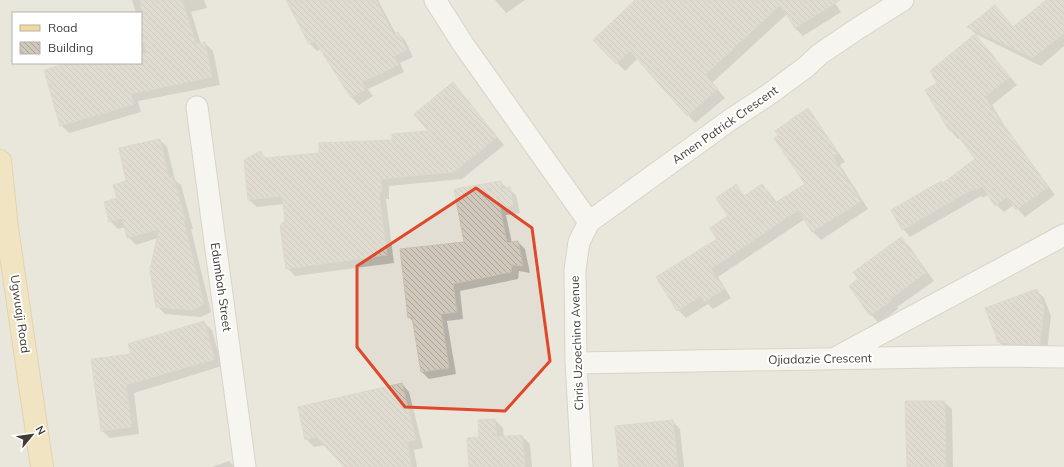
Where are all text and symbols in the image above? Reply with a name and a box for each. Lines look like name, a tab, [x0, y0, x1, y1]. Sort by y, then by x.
legend	[12, 12, 142, 64]
text: Road	[48, 20, 77, 35]
text: Building	[48, 40, 93, 55]
street label: Amen Patrick Crescent	[669, 82, 781, 167]
street label: Edumbah Street	[208, 242, 235, 332]
street label: Ugwuaji Road	[8, 274, 33, 354]
street label: Chris Uzoechina Avenue	[567, 275, 586, 411]
street label: Ojiadazie Crescent	[768, 350, 872, 367]
north arrow	[12, 415, 52, 455]
text: N	[33, 423, 49, 437]

